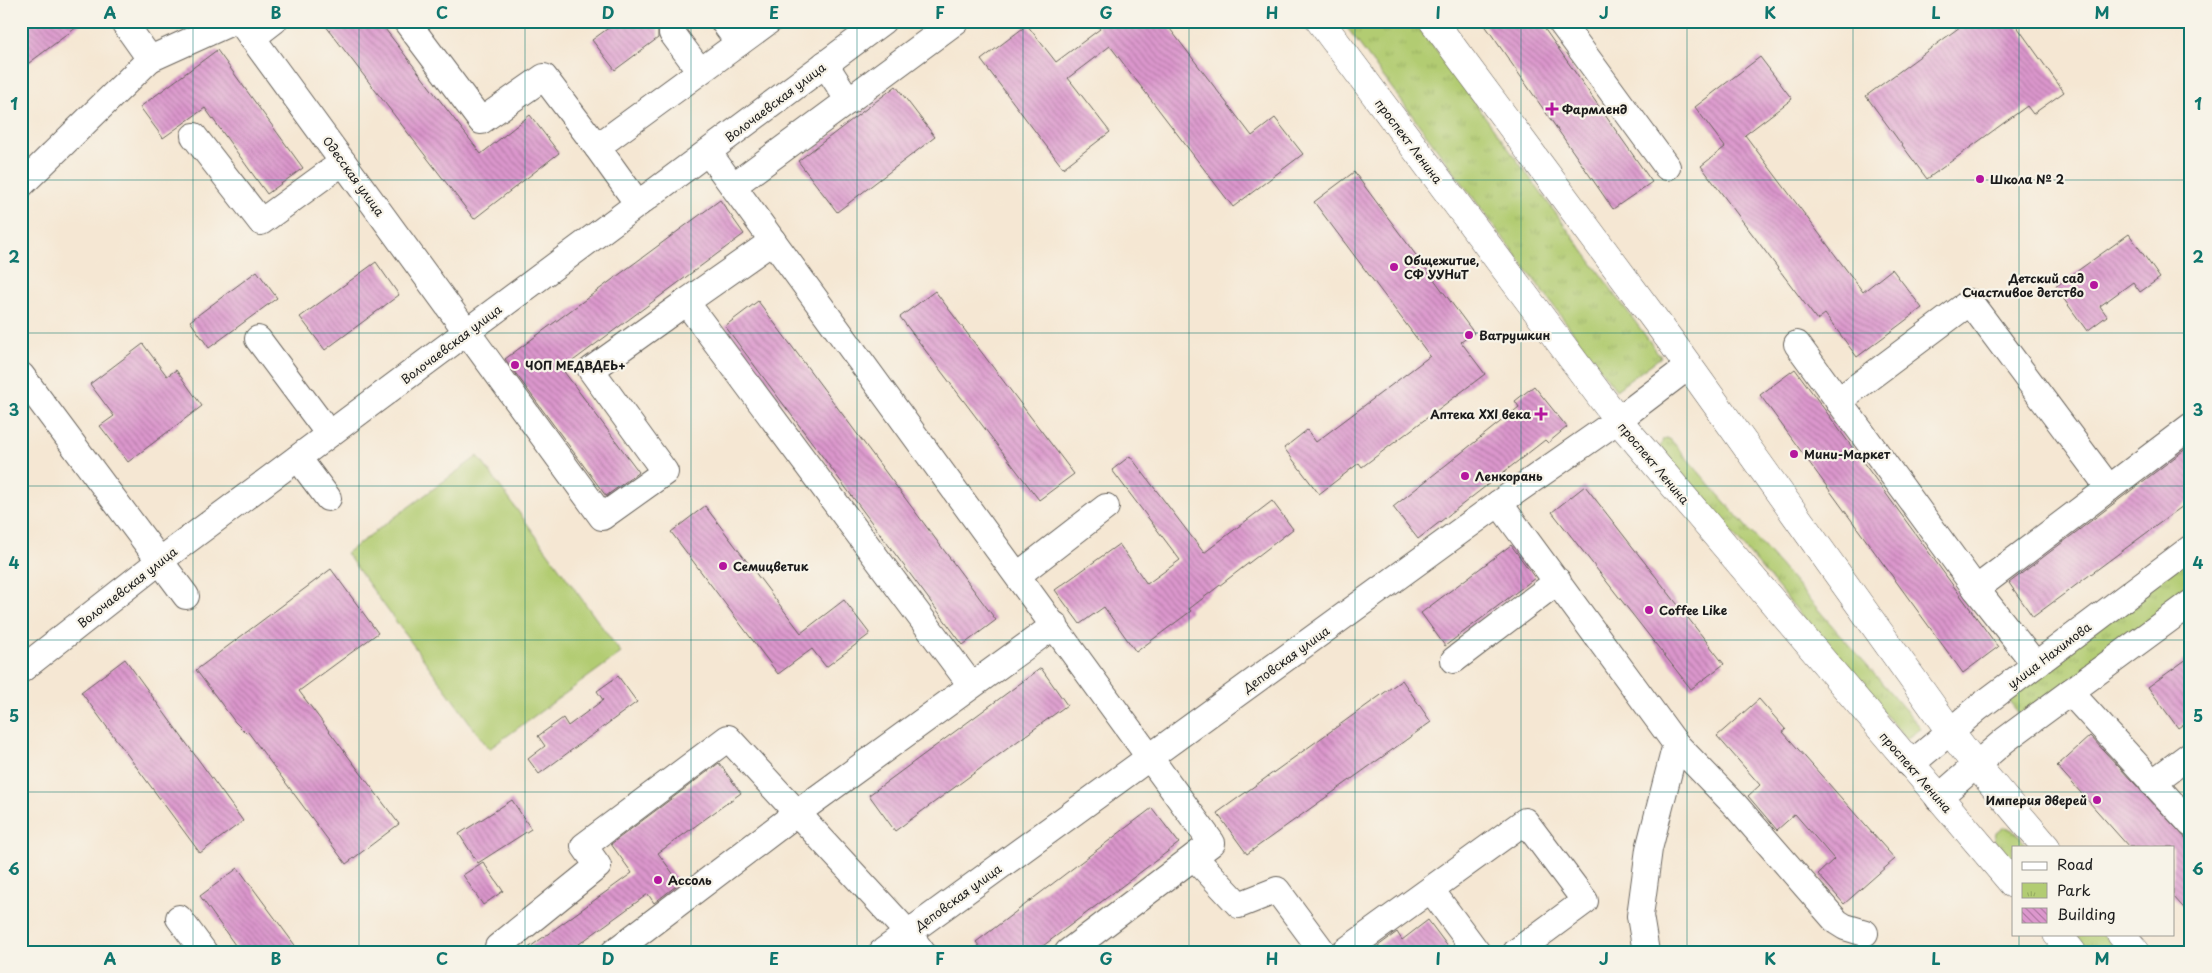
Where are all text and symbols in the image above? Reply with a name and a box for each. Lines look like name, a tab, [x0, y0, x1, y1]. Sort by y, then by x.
text: A	[104, 0, 117, 24]
text: B	[271, 0, 282, 24]
text: C	[436, 0, 448, 24]
text: D	[602, 0, 614, 24]
text: E	[769, 0, 779, 24]
text: F	[935, 0, 945, 24]
text: G	[1099, 0, 1113, 24]
text: H	[1266, 0, 1278, 24]
text: I	[1435, 0, 1441, 24]
text: J	[1599, 0, 1609, 24]
text: K	[1764, 0, 1776, 24]
text: L	[1931, 0, 1941, 24]
text: M	[2094, 0, 2110, 24]
street label: Волочаевская улица	[721, 58, 830, 146]
text: 1	[10, 91, 18, 115]
text: 1	[2194, 91, 2202, 115]
street label: проспект Ленина	[1371, 95, 1447, 188]
place label: Фармленд	[1562, 100, 1627, 118]
marker: Фармленд	[1546, 103, 1558, 115]
street label: Одесская улица	[319, 132, 389, 220]
place label: Школа № 2	[1990, 170, 2065, 188]
marker: Школа № 2	[1974, 173, 1986, 185]
text: 2	[8, 244, 20, 268]
text: 2	[2192, 244, 2204, 268]
place label: Общежитие, СФ УУНиТ	[1404, 251, 1479, 283]
marker: Общежитие, СФ УУНиТ	[1388, 261, 1400, 273]
place label: Детский сад Счастливое детство	[1962, 269, 2084, 301]
marker: Детский сад Счастливое детство	[2088, 279, 2100, 291]
street label: Волочаевская улица	[397, 300, 506, 388]
place label: Ватрушкин	[1479, 326, 1550, 344]
marker: Ватрушкин	[1463, 329, 1475, 341]
place label: ЧОП МЕДВДЕЬ+	[525, 356, 626, 374]
marker: ЧОП МЕДВДЕЬ+	[509, 359, 521, 371]
text: 3	[9, 397, 19, 421]
text: 3	[2193, 397, 2203, 421]
place label: Аптека ХХI века	[1430, 405, 1531, 423]
marker: Аптека ХХI века	[1535, 408, 1547, 420]
street label: проспект Ленина	[1614, 418, 1694, 508]
place label: Мини-Маркет	[1804, 445, 1891, 463]
marker: Мини-Маркет	[1788, 448, 1800, 460]
place label: Ленкорань	[1475, 467, 1543, 485]
marker: Ленкорань	[1459, 470, 1471, 482]
street label: Волочаевская улица	[73, 542, 181, 632]
text: 4	[9, 550, 20, 574]
text: 4	[2193, 550, 2204, 574]
place label: Семицветик	[733, 557, 809, 575]
marker: Семицветик	[717, 560, 729, 572]
place label: Coffee Like	[1659, 601, 1728, 619]
marker: Coffee Like	[1643, 604, 1655, 616]
street label: улица Нахимова	[2003, 617, 2095, 692]
street label: Деповская улица	[1238, 621, 1333, 697]
text: 5	[9, 703, 19, 727]
text: 5	[2193, 703, 2203, 727]
street label: проспект Ленина	[1876, 728, 1957, 817]
place label: Империя дверей	[1986, 791, 2087, 809]
marker: Империя дверей	[2091, 794, 2103, 806]
legend	[2012, 846, 2174, 936]
text: Road	[2057, 852, 2093, 875]
text: 6	[8, 856, 20, 880]
text: 6	[2192, 856, 2204, 880]
street label: Деповская улица	[910, 859, 1005, 935]
place label: Ассоль	[668, 871, 712, 889]
marker: Ассоль	[652, 874, 664, 886]
text: Park	[2057, 878, 2091, 901]
text: Building	[2057, 902, 2116, 925]
text: A	[104, 946, 117, 970]
text: B	[271, 946, 282, 970]
text: C	[436, 946, 448, 970]
text: D	[602, 946, 614, 970]
text: E	[769, 946, 779, 970]
text: F	[935, 946, 945, 970]
text: G	[1099, 946, 1113, 970]
text: H	[1266, 946, 1278, 970]
text: I	[1435, 946, 1441, 970]
text: J	[1599, 946, 1609, 970]
text: K	[1764, 946, 1776, 970]
text: L	[1931, 946, 1941, 970]
text: M	[2094, 946, 2110, 970]

